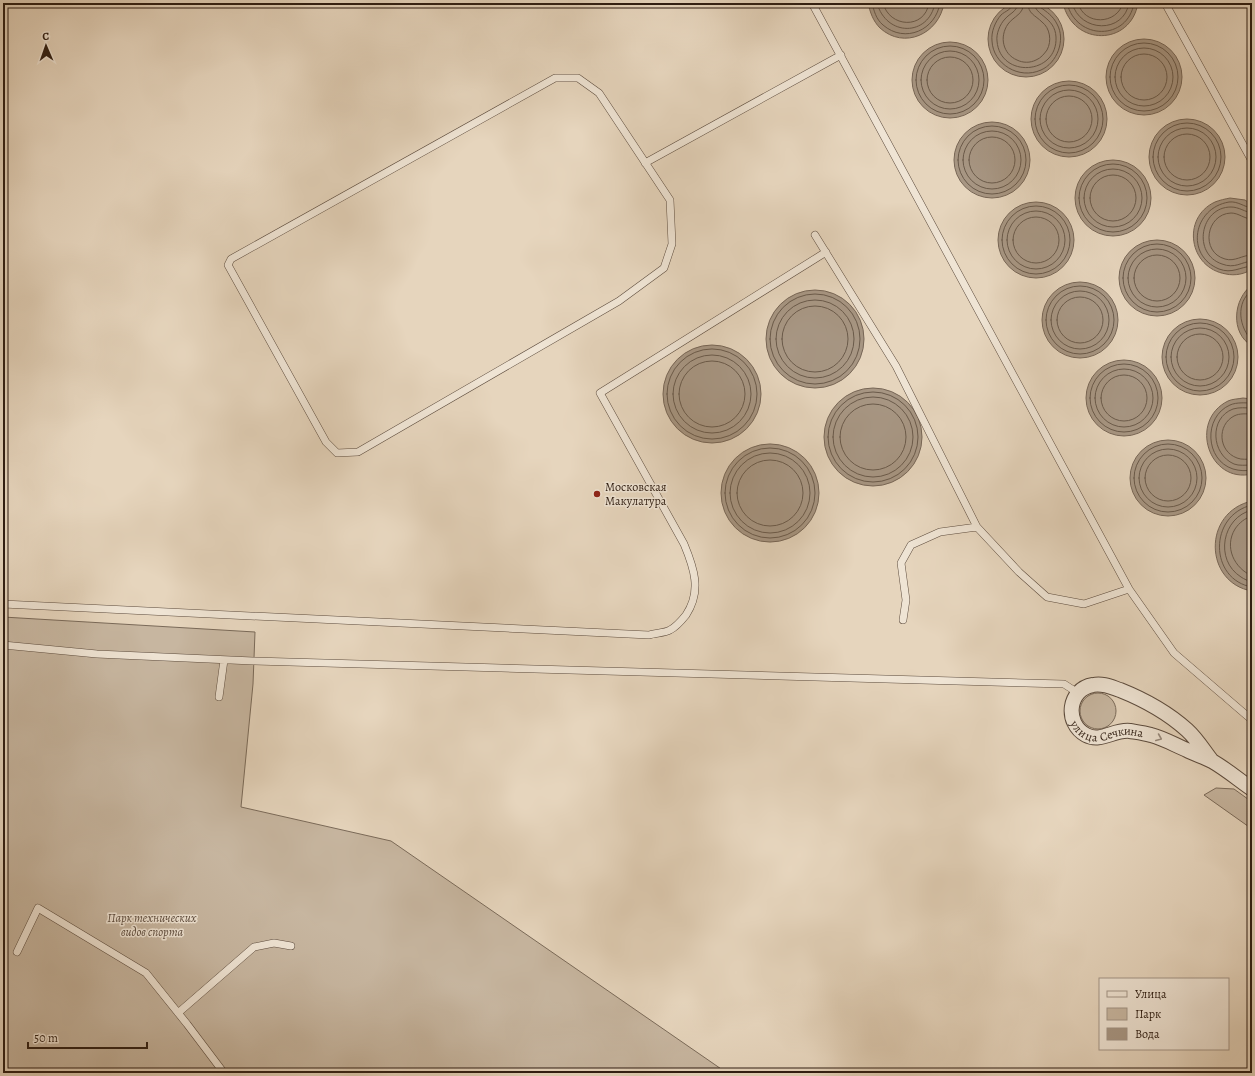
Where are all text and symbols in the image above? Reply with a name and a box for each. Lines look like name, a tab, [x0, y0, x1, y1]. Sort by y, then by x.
north arrow	[26, 26, 66, 66]
text: С	[42, 29, 50, 44]
place label: Московская Макулатура	[605, 479, 667, 509]
marker: Московская Макулатура	[592, 489, 602, 499]
street label: улица Сечкина	[1066, 717, 1145, 746]
one-way arrow	[1156, 734, 1163, 742]
park label: Парк технических видов спорта	[107, 910, 198, 940]
legend	[1099, 978, 1229, 1050]
text: Улица	[1135, 986, 1167, 1002]
text: Парк	[1135, 1006, 1161, 1022]
scale bar	[28, 1024, 147, 1050]
text: Вода	[1135, 1026, 1160, 1042]
text: 50 m	[34, 1030, 58, 1046]

